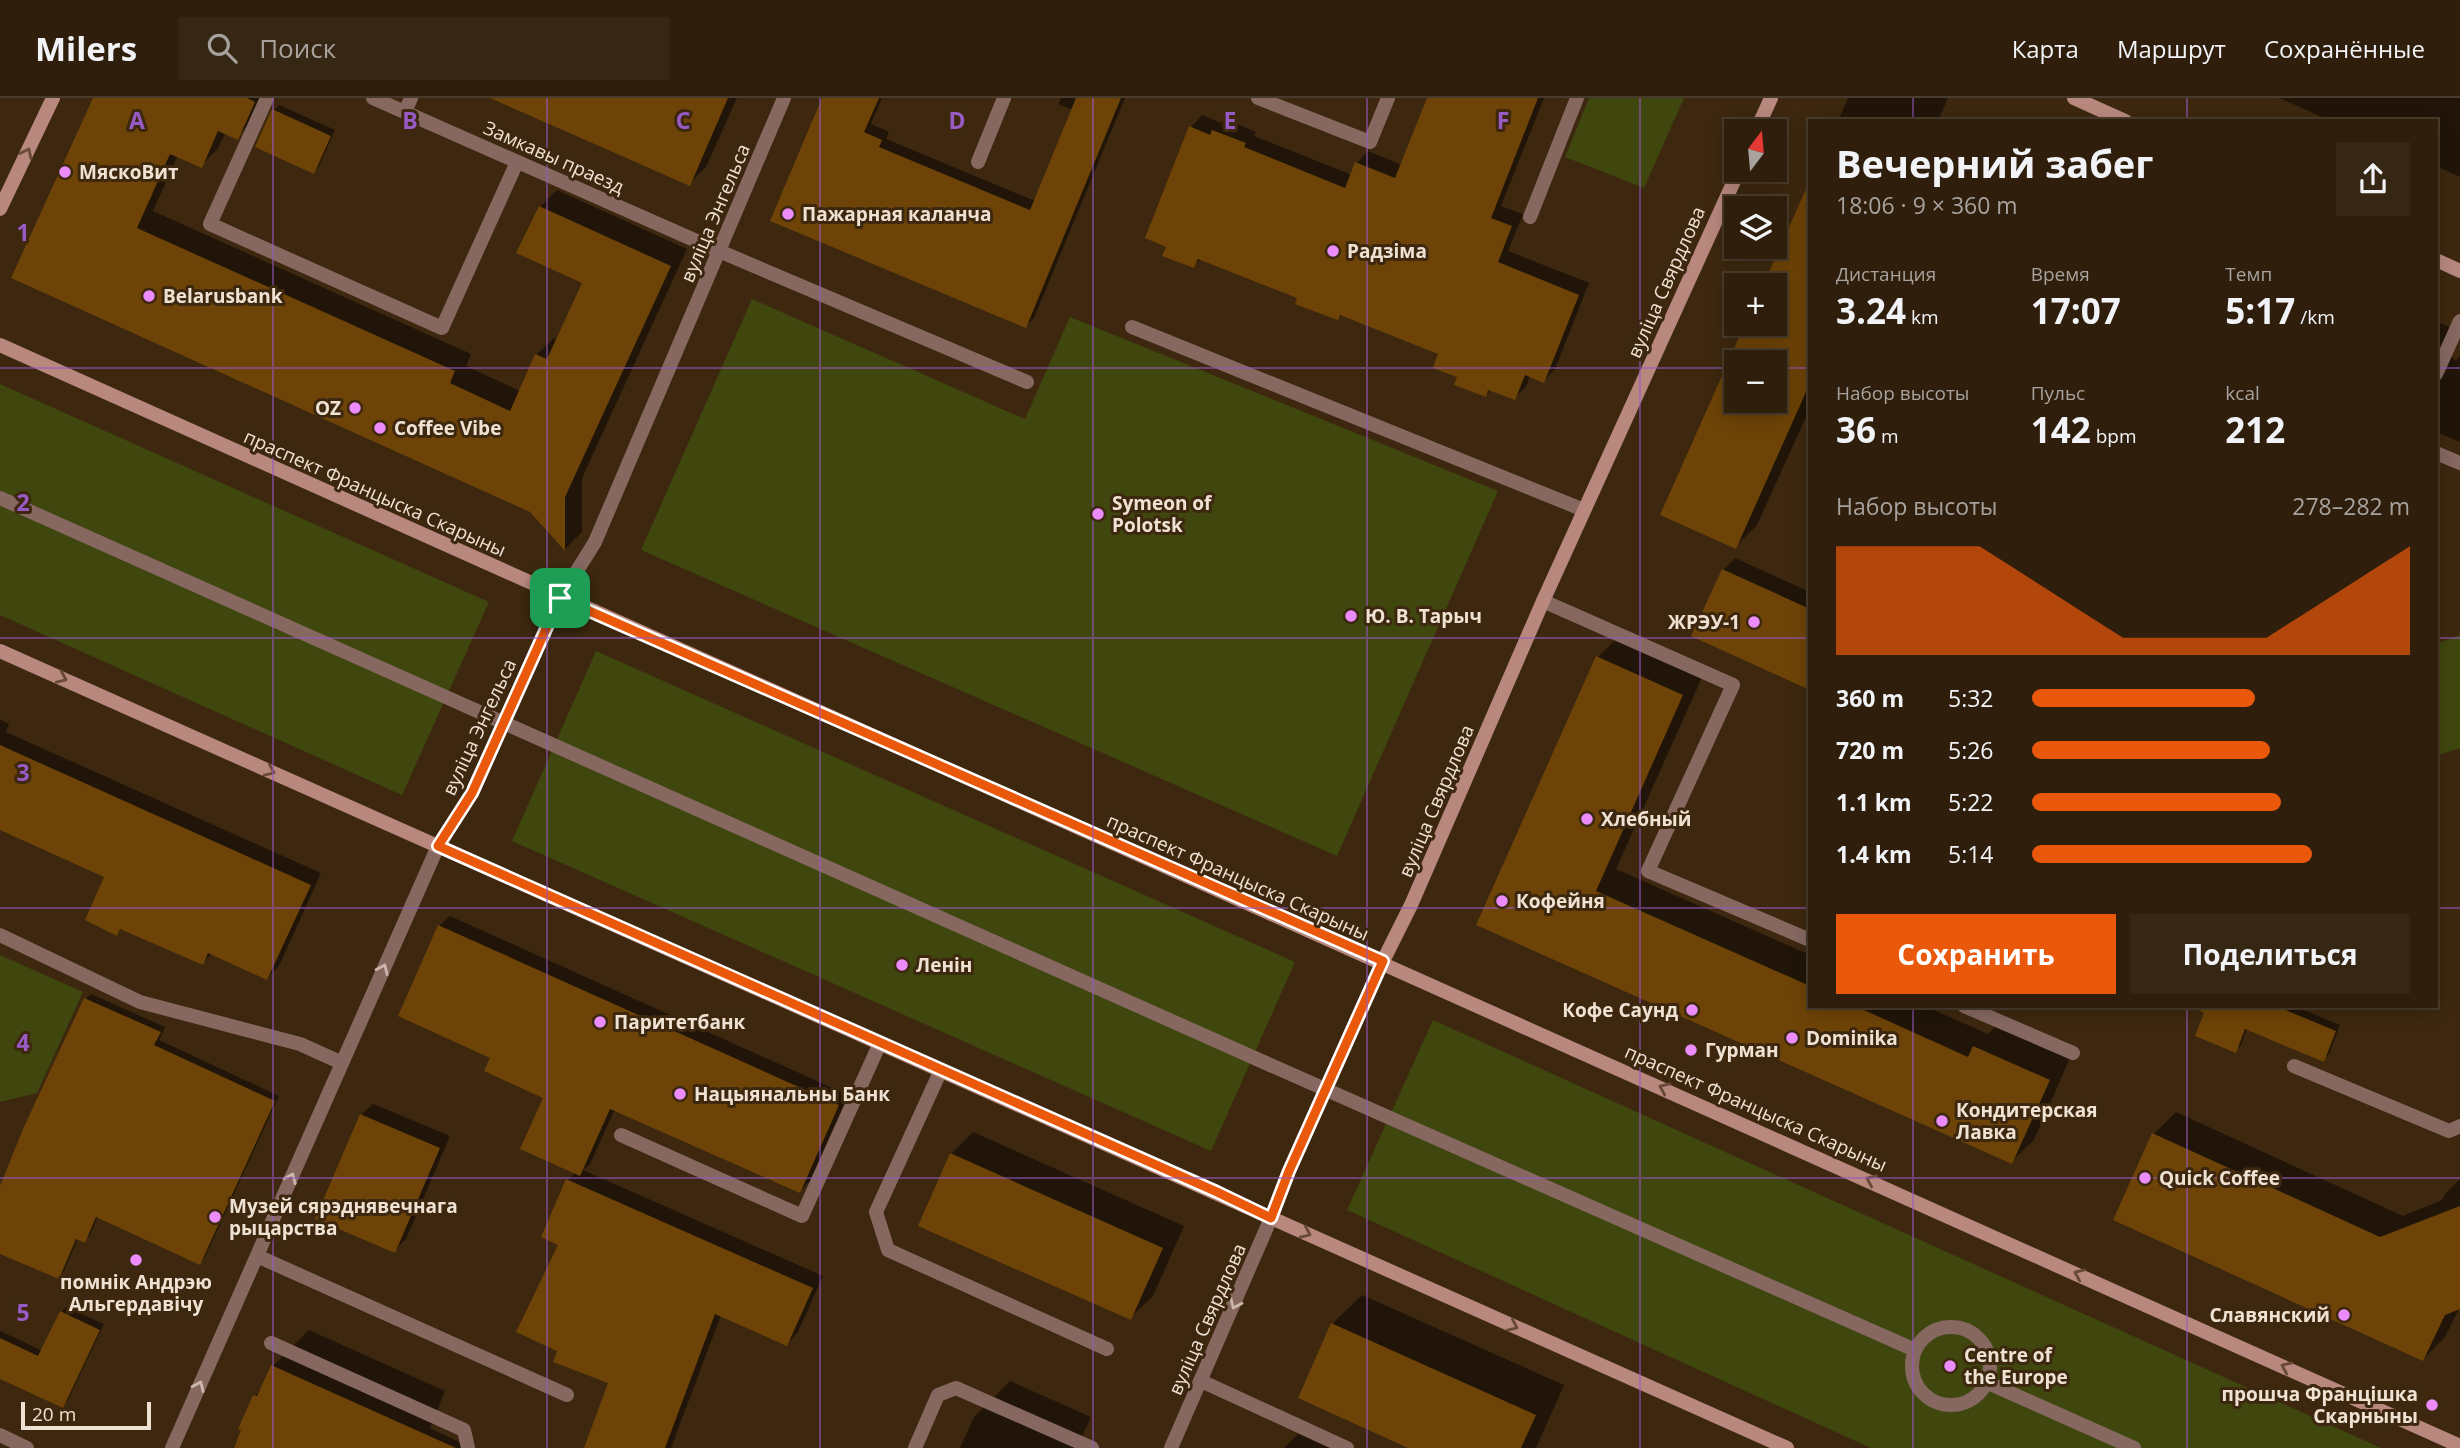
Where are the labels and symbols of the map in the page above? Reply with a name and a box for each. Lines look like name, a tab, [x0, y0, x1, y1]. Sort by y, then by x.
text: A	[129, 104, 145, 136]
text: B	[402, 104, 418, 136]
text: C	[676, 104, 690, 136]
text: D	[948, 104, 966, 136]
text: E	[1224, 104, 1236, 136]
text: F	[1497, 104, 1509, 136]
street label: Замкавы праезд	[480, 114, 628, 200]
north arrow	[1724, 119, 1787, 182]
street label: вуліца Энгельса	[674, 140, 756, 286]
one-way arrow	[18, 148, 32, 160]
place label: МяскоВит	[79, 159, 179, 185]
marker: МяскоВит	[57, 164, 73, 180]
place label: Пажарная каланча	[802, 201, 991, 227]
street label: вуліца Свярдлова	[1621, 202, 1711, 362]
marker: Пажарная каланча	[780, 206, 796, 222]
text: 1	[16, 216, 30, 248]
place label: Радзіма	[1347, 238, 1427, 264]
marker: Радзіма	[1325, 243, 1341, 259]
place label: Belarusbank	[163, 283, 283, 309]
marker: Belarusbank	[141, 288, 157, 304]
place label: OZ	[315, 395, 341, 421]
marker: OZ	[347, 400, 363, 416]
place label: Coffee Vibe	[394, 415, 501, 441]
marker: Coffee Vibe	[372, 420, 388, 436]
street label: праспект Францыска Скарыны	[240, 423, 510, 563]
text: 2	[16, 486, 30, 518]
place label: Symeon of Polotsk	[1112, 490, 1213, 538]
marker: Symeon of Polotsk	[1090, 506, 1106, 522]
pin	[530, 568, 590, 628]
place label: Ю. В. Тарыч	[1365, 603, 1482, 629]
marker: Ю. В. Тарыч	[1343, 608, 1359, 624]
place label: ЖРЭУ-1	[1668, 609, 1740, 635]
marker: ЖРЭУ-1	[1746, 614, 1762, 630]
street label: вуліца Энгельса	[436, 654, 522, 800]
one-way arrow	[55, 670, 67, 684]
street label: вуліца Свярдлова	[1392, 721, 1480, 881]
text: 3	[16, 756, 30, 788]
one-way arrow	[263, 763, 275, 777]
place label: Хлебный	[1601, 806, 1691, 832]
street label: праспект Францыска Скарыны	[1103, 807, 1373, 947]
marker: Хлебный	[1579, 811, 1595, 827]
place label: Кофейня	[1516, 888, 1605, 914]
marker: Кофейня	[1494, 893, 1510, 909]
place label: Ленін	[916, 952, 972, 978]
marker: Ленін	[894, 957, 910, 973]
one-way arrow	[375, 964, 389, 977]
place label: Кофе Саунд	[1562, 997, 1678, 1023]
marker: Кофе Саунд	[1684, 1002, 1700, 1018]
place label: Паритетбанк	[614, 1009, 745, 1035]
marker: Паритетбанк	[592, 1014, 608, 1030]
place label: Dominika	[1806, 1025, 1898, 1051]
text: 4	[16, 1026, 30, 1058]
marker: Dominika	[1784, 1030, 1800, 1046]
place label: Гурман	[1705, 1037, 1779, 1063]
street label: праспект Францыска Скарыны	[1621, 1038, 1891, 1178]
marker: Гурман	[1683, 1042, 1699, 1058]
place label: Нацыянальны Банк	[694, 1081, 890, 1107]
one-way arrow	[1659, 1082, 1671, 1096]
marker: Нацыянальны Банк	[672, 1086, 688, 1102]
place label: Кондитерская Лавка	[1956, 1097, 2097, 1145]
marker: Кондитерская Лавка	[1934, 1113, 1950, 1129]
place label: Quick Coffee	[2159, 1165, 2280, 1191]
marker: Quick Coffee	[2137, 1170, 2153, 1186]
one-way arrow	[283, 1172, 297, 1185]
one-way arrow	[1866, 1174, 1879, 1188]
place label: Музей сярэднявечнага рыцарства	[229, 1193, 458, 1241]
marker: Музей сярэднявечнага рыцарства	[207, 1209, 223, 1225]
one-way arrow	[1298, 1225, 1311, 1239]
street label: вуліца Свярдлова	[1162, 1239, 1252, 1399]
marker: помнік Андрэю Альгердавічу	[128, 1252, 144, 1268]
one-way arrow	[2074, 1268, 2086, 1282]
place label: помнік Андрэю Альгердавічу	[60, 1269, 212, 1317]
text: 5	[16, 1296, 30, 1328]
one-way arrow	[1229, 1297, 1243, 1309]
place label: Славянский	[2209, 1302, 2330, 1328]
marker: Славянский	[2336, 1307, 2352, 1323]
one-way arrow	[1506, 1318, 1519, 1332]
place label: Centre of the Europe	[1964, 1342, 2068, 1390]
marker: Centre of the Europe	[1942, 1358, 1958, 1374]
one-way arrow	[2281, 1362, 2293, 1376]
one-way arrow	[191, 1380, 205, 1393]
place label: прошча Францішка Скарныны	[2222, 1381, 2418, 1429]
marker: прошча Францішка Скарныны	[2424, 1397, 2440, 1413]
scale bar	[21, 1399, 150, 1431]

